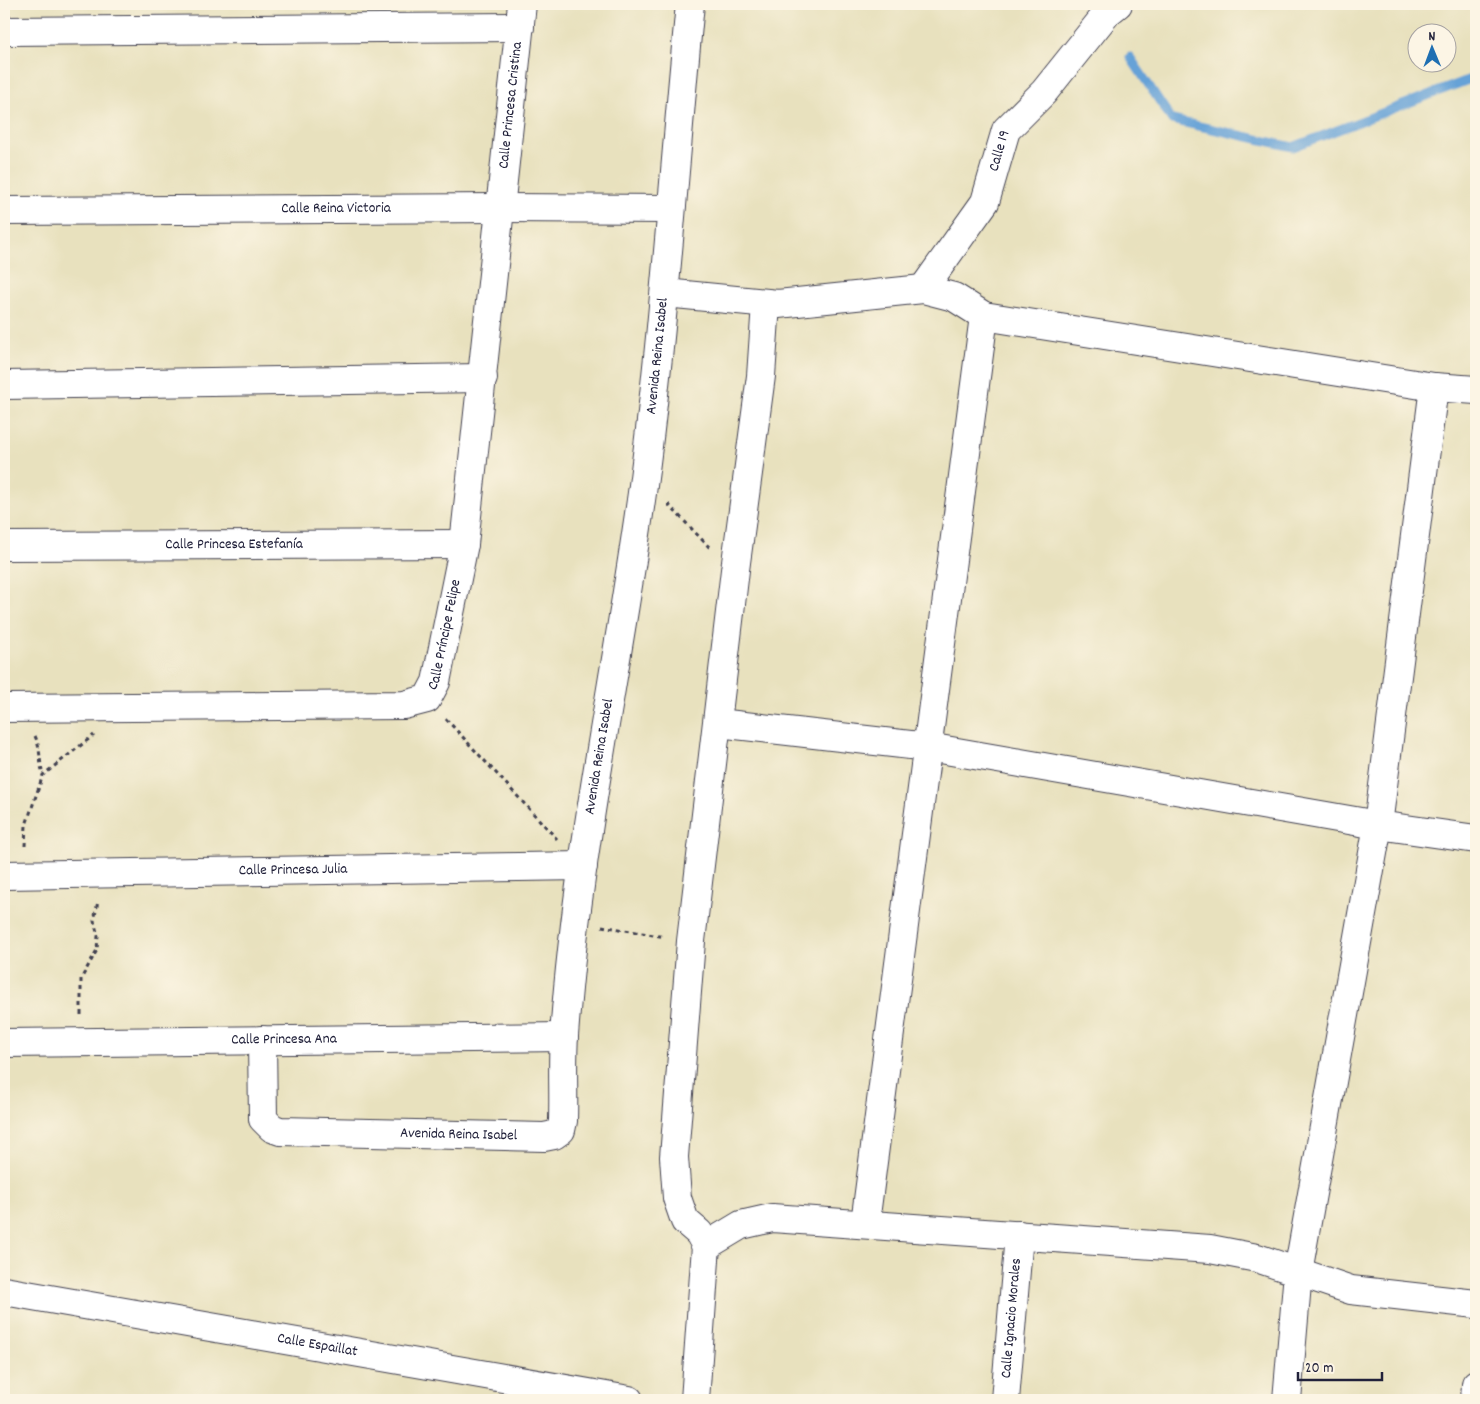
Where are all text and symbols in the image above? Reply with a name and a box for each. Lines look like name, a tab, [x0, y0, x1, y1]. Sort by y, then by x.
north arrow	[1408, 22, 1458, 72]
text: N	[1428, 27, 1436, 47]
street label: Calle Princesa Cristina	[493, 40, 529, 170]
street label: Calle 19	[983, 128, 1016, 174]
street label: Calle Reina Victoria	[281, 198, 392, 220]
street label: Avenida Reina Isabel	[641, 296, 675, 416]
street label: Calle Princesa Estefanía	[165, 534, 304, 556]
street label: Calle Príncipe Felipe	[422, 577, 468, 695]
street label: Avenida Reina Isabel	[580, 697, 620, 816]
street label: Calle Princesa Julia	[239, 859, 348, 882]
street label: Calle Princesa Ana	[231, 1028, 338, 1052]
street label: Avenida Reina Isabel	[400, 1123, 518, 1147]
street label: Calle Ignacio Morales	[996, 1257, 1028, 1379]
street label: Calle Espaillat	[275, 1328, 360, 1364]
scale bar	[1298, 1349, 1381, 1381]
text: 20 m	[1305, 1358, 1333, 1380]

